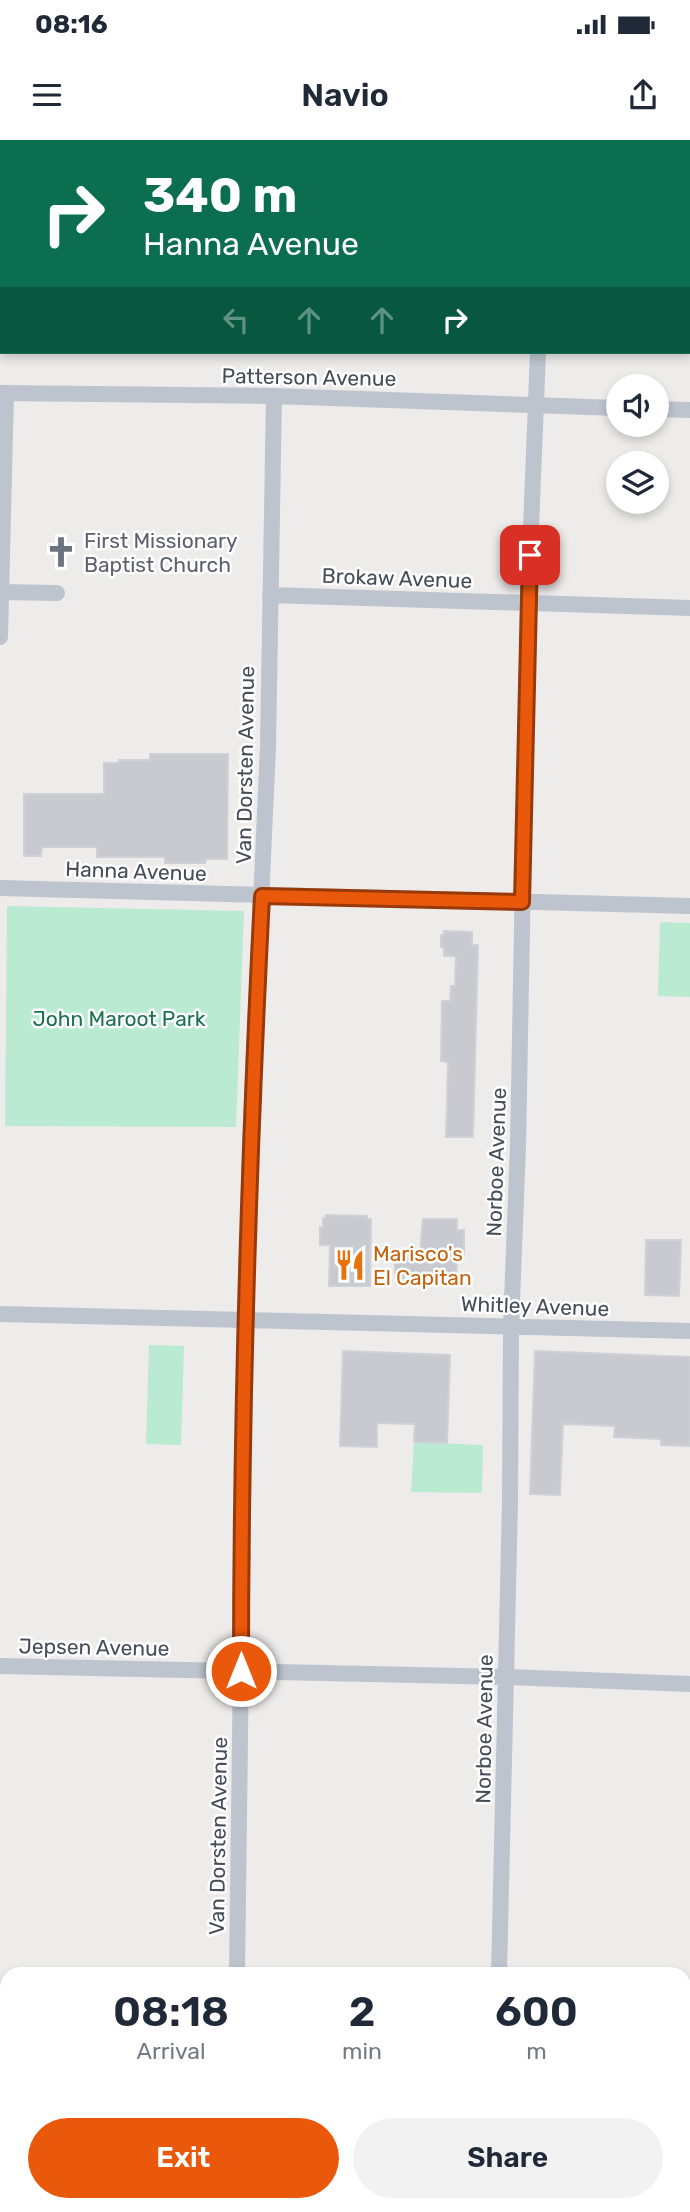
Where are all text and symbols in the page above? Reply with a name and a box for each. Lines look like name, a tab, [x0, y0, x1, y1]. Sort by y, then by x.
text: 08:16	[35, 9, 108, 40]
icon: menu	[28, 76, 66, 114]
text: Navio	[301, 76, 389, 114]
icon: share	[624, 76, 662, 114]
text: 340 m	[143, 166, 297, 224]
icon: right	[28, 168, 119, 259]
text: Hanna Avenue	[143, 225, 359, 263]
icon: left	[217, 301, 255, 339]
icon: ahead	[290, 301, 328, 339]
icon: ahead	[363, 301, 401, 339]
icon: right	[436, 301, 474, 339]
street label: Patterson Avenue	[222, 363, 396, 391]
map controls	[606, 374, 669, 514]
button: sound	[606, 374, 669, 437]
button: layers	[606, 451, 669, 514]
pin	[500, 525, 560, 585]
place label: First Missionary Baptist Church	[84, 528, 238, 577]
church icon: First Missionary Baptist Church	[44, 535, 78, 569]
icon: arrive	[511, 536, 549, 574]
street label: Brokaw Avenue	[321, 563, 473, 593]
street label: Van Dorsten Avenue	[231, 666, 259, 864]
street label: Hanna Avenue	[65, 856, 207, 886]
park label: John Maroot Park	[32, 1006, 206, 1031]
street label: Norboe Avenue	[481, 1087, 511, 1237]
place label: Marisco's El Capitan	[373, 1241, 472, 1290]
restaurant icon: Marisco's El Capitan	[333, 1248, 367, 1282]
street label: Whitley Avenue	[460, 1291, 610, 1321]
street label: Jepsen Avenue	[18, 1633, 170, 1661]
position arrow	[204, 1634, 278, 1708]
street label: Norboe Avenue	[470, 1654, 498, 1804]
street label: Van Dorsten Avenue	[204, 1737, 232, 1935]
text: 08:18	[113, 1987, 229, 2037]
text: 2	[349, 1987, 375, 2037]
text: 600	[495, 1987, 578, 2037]
text: Arrival	[137, 2037, 206, 2065]
text: min	[342, 2037, 382, 2065]
text: m	[526, 2037, 547, 2065]
button: Exit	[28, 2118, 339, 2198]
button: Share	[353, 2118, 663, 2198]

